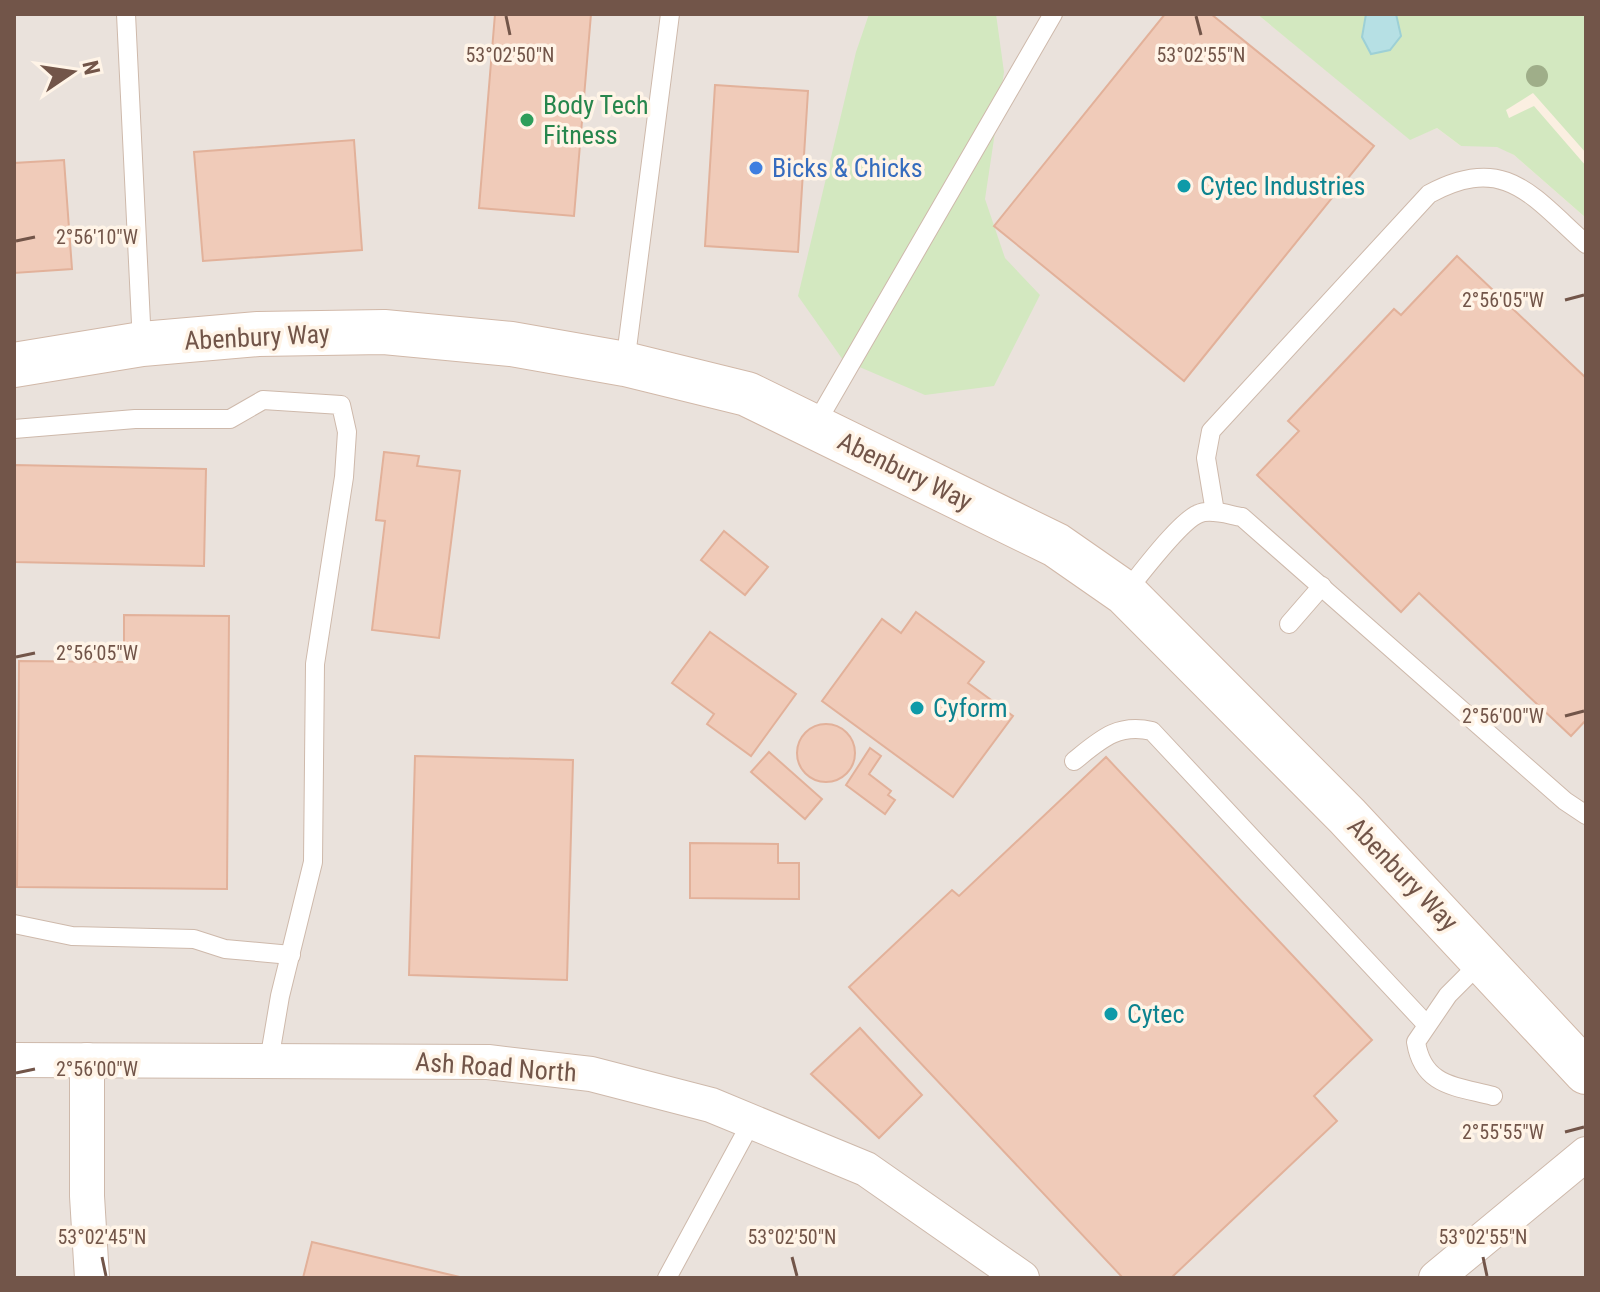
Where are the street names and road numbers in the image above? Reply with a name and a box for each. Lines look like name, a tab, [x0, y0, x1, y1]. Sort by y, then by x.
street label: Abenbury Way	[184, 318, 331, 356]
street label: Abenbury Way	[833, 426, 977, 516]
street label: Abenbury Way	[1342, 811, 1464, 937]
street label: Ash Road North	[414, 1046, 578, 1088]

